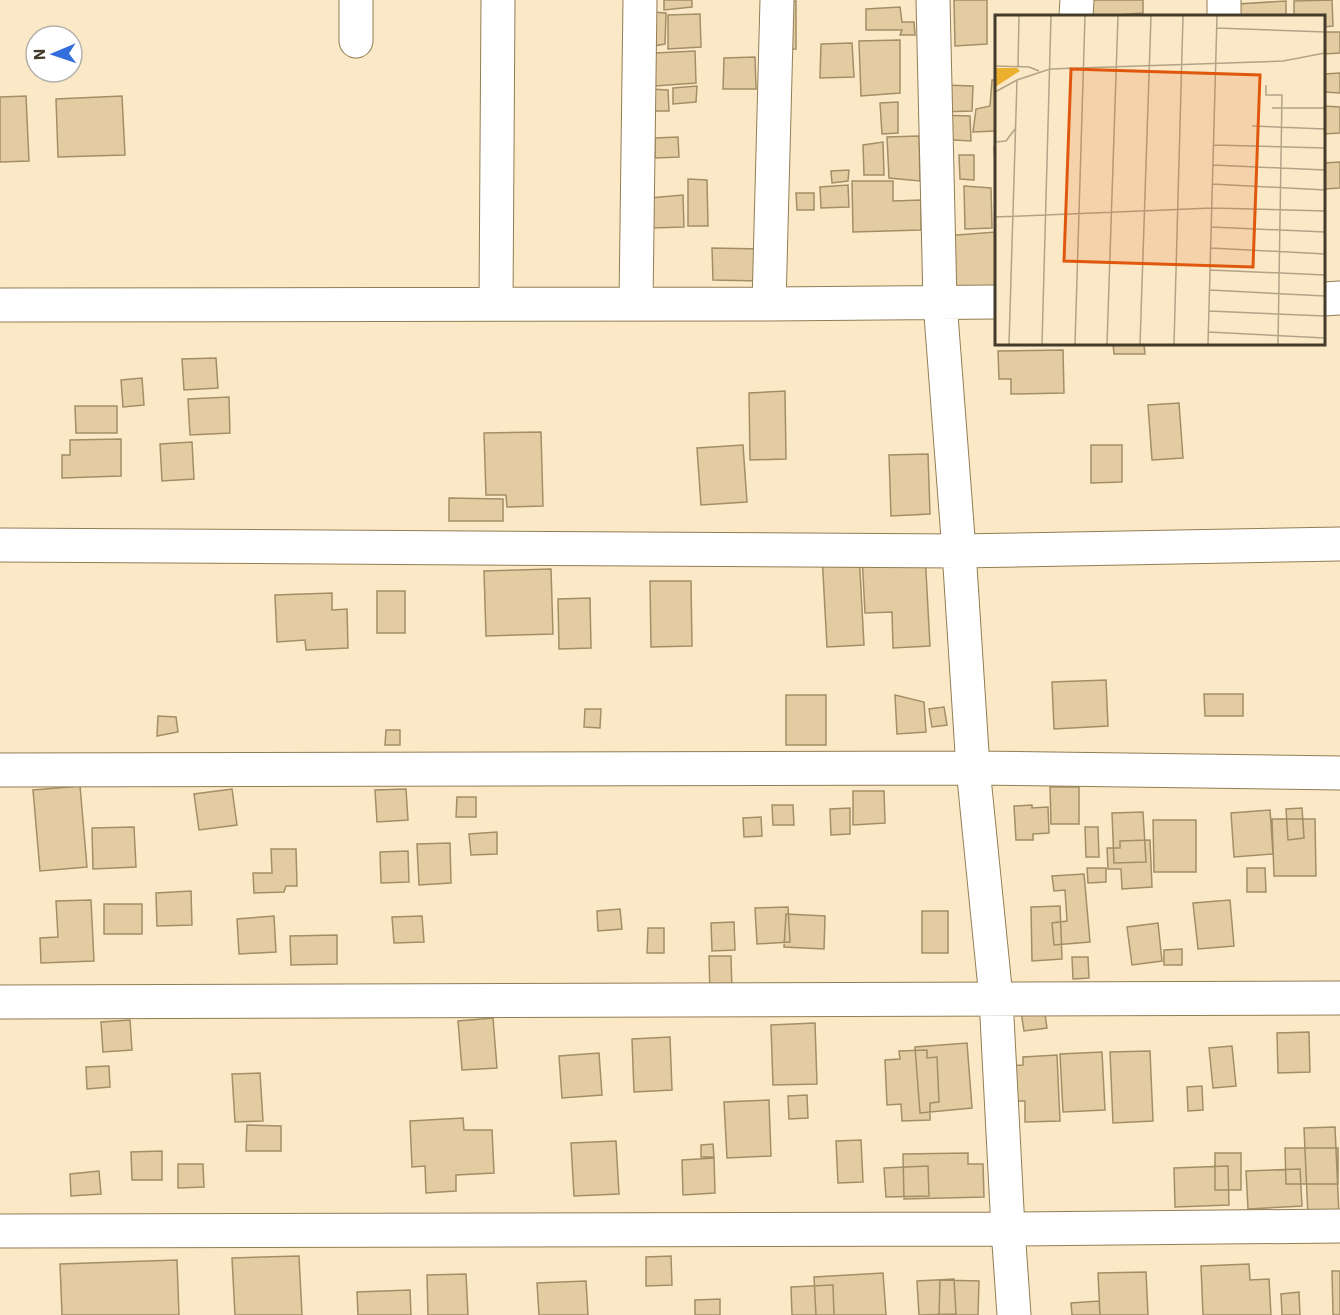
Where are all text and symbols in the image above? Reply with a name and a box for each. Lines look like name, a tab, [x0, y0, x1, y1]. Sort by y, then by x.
inset map	[995, 15, 1325, 345]
north arrow	[24, 24, 84, 84]
text: N	[29, 48, 49, 61]

